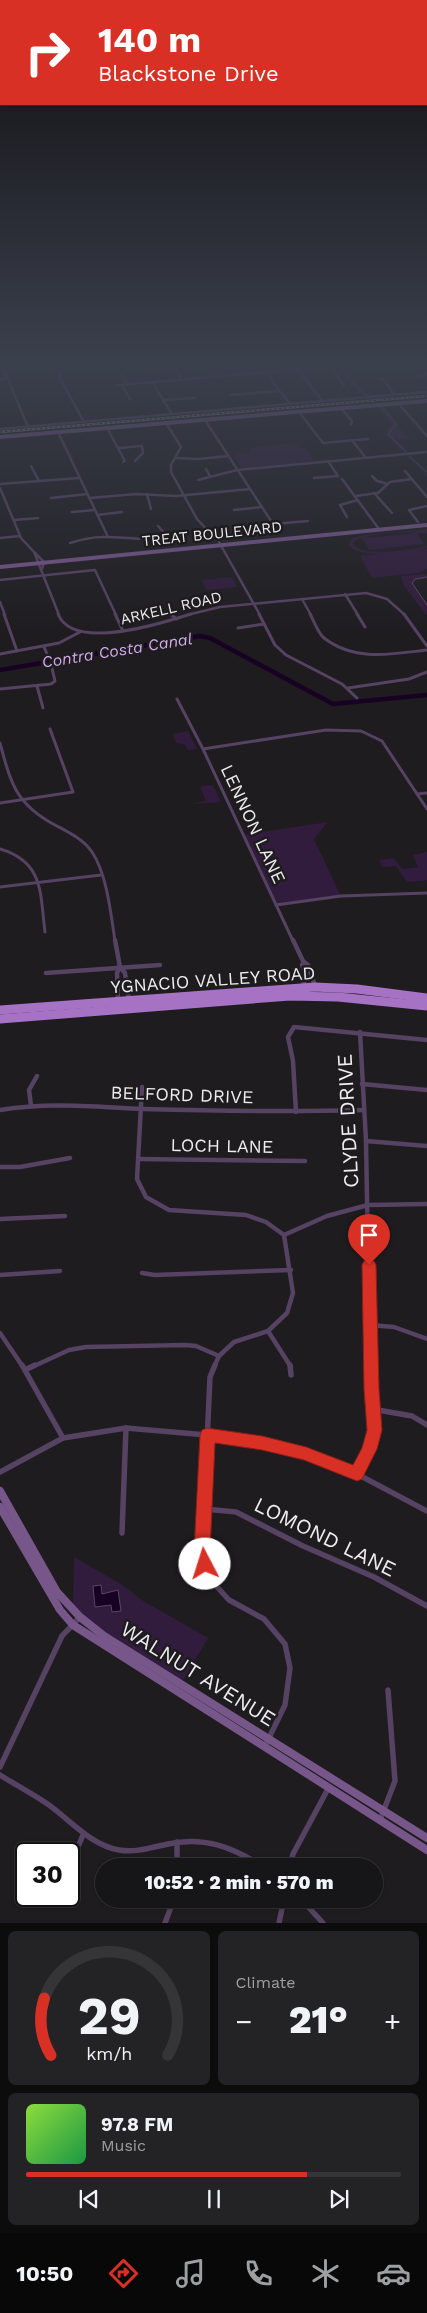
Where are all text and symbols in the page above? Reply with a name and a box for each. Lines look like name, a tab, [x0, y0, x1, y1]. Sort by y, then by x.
text: 140 m	[98, 19, 201, 61]
icon: right	[15, 20, 80, 85]
text: Blackstone Drive	[98, 61, 279, 86]
street label: TREAT BOULEVARD	[141, 518, 283, 550]
street label: ARKELL ROAD	[119, 588, 223, 628]
water label: Contra Costa Canal	[40, 629, 194, 672]
street label: LENNON LANE	[217, 761, 290, 887]
street label: YGNACIO VALLEY ROAD	[110, 962, 316, 997]
street label: CLYDE DRIVE	[332, 1053, 363, 1189]
street label: BELFORD DRIVE	[110, 1082, 254, 1107]
street label: LOCH LANE	[170, 1134, 274, 1157]
pin	[348, 1214, 390, 1265]
icon: arrive	[355, 1221, 383, 1249]
street label: LOMOND LANE	[250, 1491, 400, 1582]
position arrow	[178, 1537, 230, 1589]
street label: WALNUT AVENUE	[116, 1616, 280, 1731]
speed limit sign: 30	[15, 1842, 80, 1907]
text: 10:52 · 2 min · 570 m	[144, 1871, 334, 1894]
text: Climate	[236, 1973, 296, 1992]
text: 29	[77, 1986, 140, 2047]
text: 21°	[289, 1998, 348, 2042]
text: −	[236, 2005, 252, 2038]
text: +	[384, 2005, 401, 2038]
text: km/h	[86, 2043, 132, 2064]
text: 97.8 FM	[101, 2113, 173, 2136]
text: Music	[101, 2136, 146, 2155]
icon: previous	[75, 2185, 103, 2213]
icon: pause	[200, 2185, 228, 2213]
icon: next	[325, 2185, 353, 2213]
icon: directions	[106, 2256, 141, 2291]
icon: music	[173, 2256, 208, 2291]
icon: phone	[241, 2256, 276, 2291]
icon: climate	[308, 2256, 343, 2291]
icon: car	[376, 2256, 411, 2291]
text: 10:50	[16, 2261, 74, 2286]

